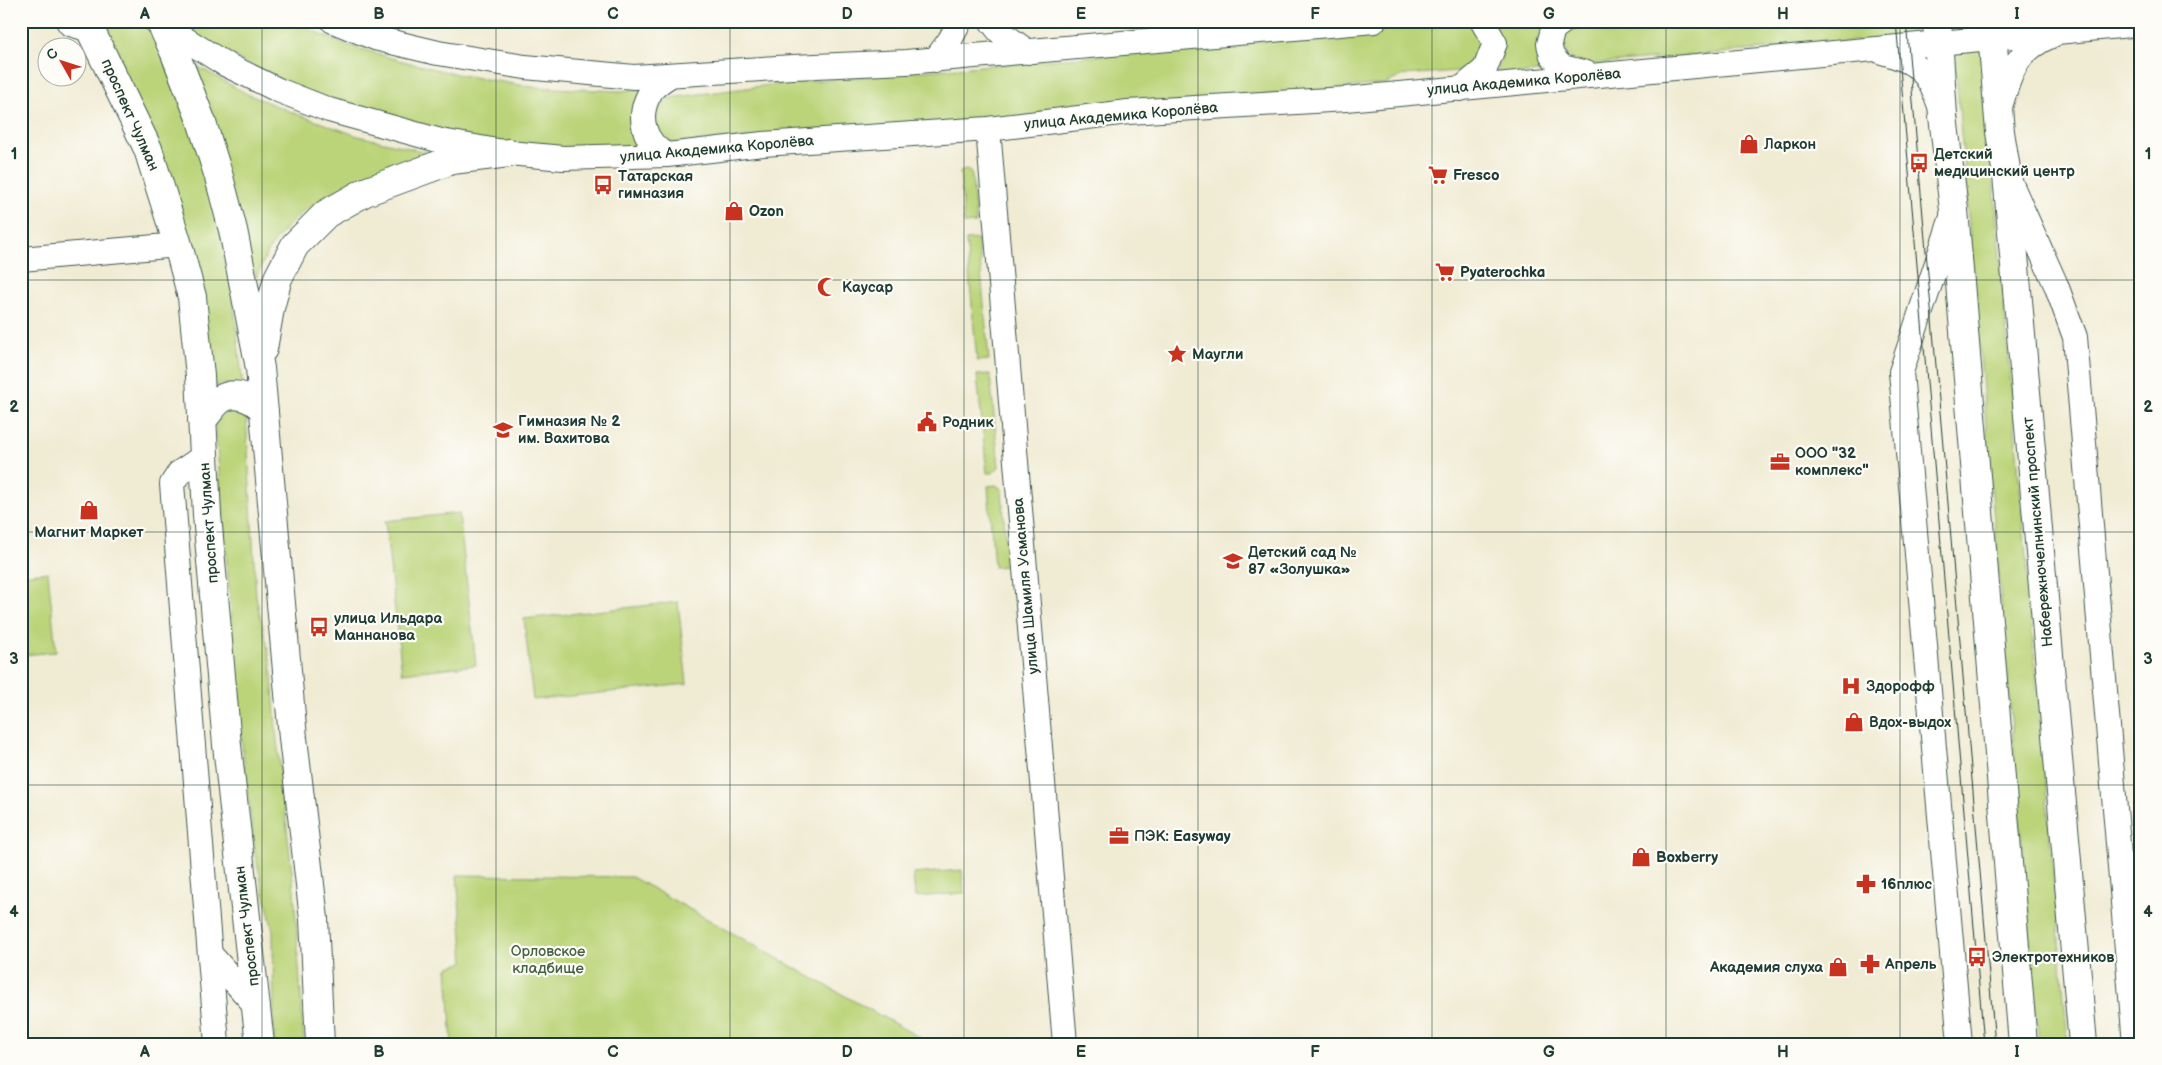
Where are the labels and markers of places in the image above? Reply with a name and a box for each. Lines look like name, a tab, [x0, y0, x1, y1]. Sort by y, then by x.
shop icon: Ларкон	[1738, 133, 1760, 155]
place label: Ларкон	[1763, 135, 1816, 154]
place label: Детский медицинский центр	[1934, 145, 2075, 181]
bus stop icon: Детский медицинский центр	[1908, 152, 1930, 174]
supermarket icon: Fresco	[1427, 164, 1449, 186]
place label: Fresco	[1453, 166, 1500, 185]
place label: Татарская гимназия	[618, 167, 693, 203]
bus stop icon: Татарская гимназия	[592, 174, 614, 196]
shop icon: Ozon	[723, 200, 745, 222]
place label: Ozon	[749, 202, 784, 221]
supermarket icon: Pyaterochka	[1434, 261, 1456, 283]
place label: Pyaterochka	[1460, 263, 1545, 282]
mosque icon: Каусар	[816, 276, 838, 298]
place label: Каусар	[842, 278, 893, 297]
place icon: Маугли	[1166, 343, 1188, 365]
place label: Маугли	[1192, 345, 1243, 364]
public building icon: Родник	[916, 411, 938, 433]
place label: Гимназия № 2 им. Вахитова	[518, 412, 620, 448]
place label: Родник	[942, 413, 994, 432]
school or university icon: Гимназия № 2 им. Вахитова	[492, 419, 514, 441]
place label: ООО "32 комплекс"	[1795, 444, 1869, 480]
office icon: ООО "32 комплекс"	[1769, 451, 1791, 473]
shop icon: Магнит Маркет	[78, 499, 100, 521]
place label: Магнит Маркет	[34, 523, 145, 542]
place label: Детский сад № 87 «Золушка»	[1248, 543, 1357, 579]
school or university icon: Детский сад № 87 «Золушка»	[1222, 550, 1244, 572]
place label: улица Ильдара Маннанова	[334, 609, 442, 645]
bus stop icon: улица Ильдара Маннанова	[308, 616, 330, 638]
hospital icon: Здорофф	[1840, 675, 1862, 697]
place label: Здорофф	[1866, 677, 1935, 696]
shop icon: Вдох-выдох	[1843, 711, 1865, 733]
place label: Вдох-выдох	[1869, 713, 1951, 732]
office icon: ПЭК: Easyway	[1108, 825, 1130, 847]
place label: ПЭК: Easyway	[1134, 827, 1231, 846]
shop icon: Boxberry	[1630, 846, 1652, 868]
place label: Boxberry	[1656, 848, 1718, 867]
pharmacy icon: 16плюс	[1855, 873, 1877, 895]
place label: 16плюс	[1881, 875, 1933, 894]
bus stop icon: Электротехников	[1966, 946, 1988, 968]
place label: Электротехников	[1992, 948, 2114, 967]
pharmacy icon: Апрель	[1859, 953, 1881, 975]
place label: Апрель	[1884, 955, 1937, 974]
shop icon: Академия слуха	[1827, 956, 1849, 978]
place label: Академия слуха	[1709, 958, 1823, 977]

